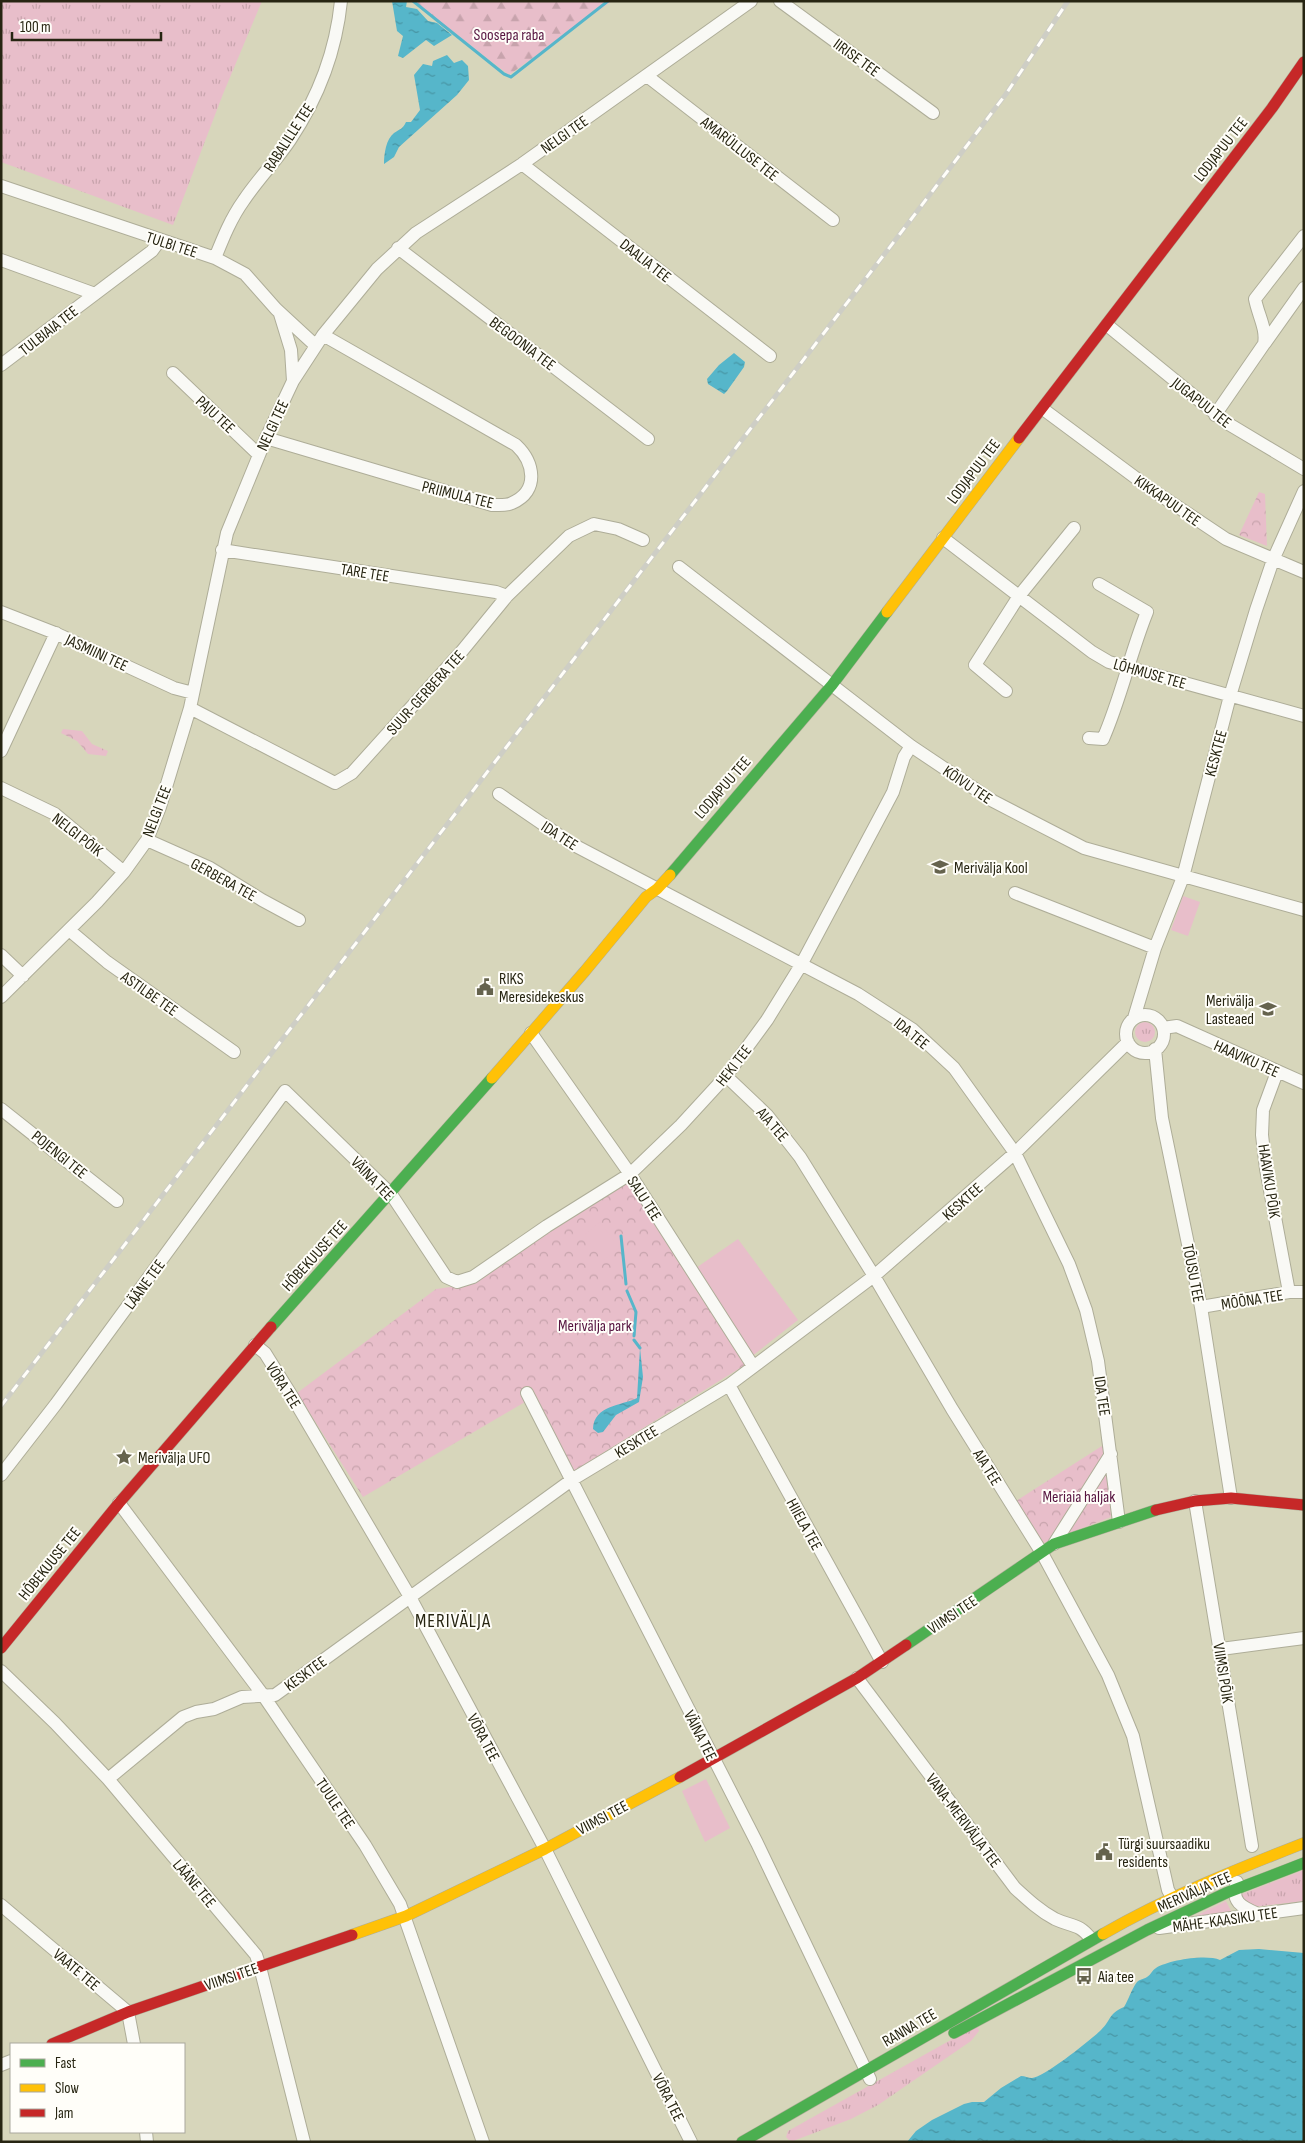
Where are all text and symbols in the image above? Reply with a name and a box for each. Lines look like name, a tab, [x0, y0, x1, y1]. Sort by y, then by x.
scale bar	[12, 10, 161, 42]
text: 100 m	[20, 18, 51, 37]
park label: Soosepa raba	[474, 26, 544, 45]
street label: IIRISE TEE	[829, 35, 883, 81]
street label: RABALILLE TEE	[260, 100, 318, 176]
street label: NELGI TEE	[537, 112, 592, 158]
street label: AMARÜLLUSE TEE	[696, 112, 782, 185]
street label: LODJAPUU TEE	[1190, 114, 1252, 186]
street label: TULBI TEE	[143, 228, 200, 263]
street label: DAALIA TEE	[616, 235, 674, 287]
street label: TULBIAIA TEE	[16, 302, 82, 360]
street label: BEGOONIA TEE	[485, 313, 559, 375]
street label: JUGAPUU TEE	[1167, 373, 1235, 432]
street label: PAJU TEE	[191, 392, 239, 438]
street label: NELGI TEE	[253, 397, 293, 454]
street label: LODJAPUU TEE	[944, 436, 1005, 508]
street label: KIKKAPUU TEE	[1130, 472, 1204, 531]
street label: PRIIMULA TEE	[420, 477, 495, 514]
street label: TARE TEE	[339, 560, 390, 587]
street label: JASMIINI TEE	[61, 630, 131, 676]
street label: SUUR-GERBERA TEE	[383, 647, 469, 739]
street label: LÕHMUSE TEE	[1111, 655, 1188, 694]
street label: KESKTEE	[1201, 728, 1232, 779]
street label: LODJAPUU TEE	[691, 753, 755, 823]
street label: KÕIVU TEE	[939, 762, 995, 809]
street label: NELGI TEE	[139, 783, 176, 840]
street label: NELGI PÕIK	[48, 809, 107, 861]
street label: IDA TEE	[537, 817, 581, 855]
street label: GERBERA TEE	[187, 855, 259, 906]
school or university icon: Merivälja Kool	[930, 857, 950, 877]
place label: Merivälja Kool	[954, 859, 1028, 878]
street label: ASTILBE TEE	[116, 967, 181, 1021]
place label: RIKS Meresidekeskus	[499, 970, 584, 1007]
public building icon: RIKS Meresidekeskus	[475, 977, 495, 997]
place label: Merivälja Lasteaed	[1206, 992, 1254, 1029]
school or university icon: Merivälja Lasteaed	[1258, 999, 1278, 1019]
street label: IDA TEE	[890, 1014, 933, 1054]
street label: HAAVIKU TEE	[1211, 1037, 1282, 1082]
street label: HEKI TEE	[712, 1041, 756, 1090]
street label: AIA TEE	[751, 1103, 792, 1146]
street label: POJENGI TEE	[27, 1127, 91, 1183]
street label: HAAVIKU PÕIK	[1253, 1143, 1284, 1220]
street label: VÄINA TEE	[346, 1153, 398, 1205]
street label: SALU TEE	[622, 1173, 665, 1225]
street label: KESKTEE	[939, 1179, 987, 1225]
street label: HÕBEKUUSE TEE	[278, 1217, 352, 1295]
street label: TÕUSU TEE	[1178, 1243, 1207, 1304]
street label: LÄÄNE TEE	[121, 1256, 170, 1314]
street label: MÕÕNA TEE	[1220, 1286, 1285, 1315]
park label: Merivälja park	[558, 1317, 632, 1336]
street label: VÕRA TEE	[261, 1359, 304, 1413]
street label: IDA TEE	[1089, 1375, 1114, 1417]
street label: KESKTEE	[611, 1422, 662, 1463]
street label: AIA TEE	[968, 1445, 1005, 1489]
place icon: Merivälja UFO	[114, 1447, 134, 1467]
place label: Merivälja UFO	[138, 1449, 210, 1468]
park label: Meriaia haljak	[1043, 1488, 1115, 1507]
street label: HIIELA TEE	[782, 1495, 826, 1554]
street label: HÕBEKUUSE TEE	[15, 1524, 85, 1604]
street label: VIIMSI TEE	[925, 1592, 981, 1639]
district label: MERIVÄLJA	[415, 1610, 491, 1633]
street label: VIIMSI PÕIK	[1208, 1642, 1237, 1706]
street label: KESKTEE	[281, 1653, 331, 1696]
street label: VÄINA TEE	[679, 1707, 720, 1764]
street label: VÕRA TEE	[462, 1711, 503, 1765]
street label: VANA-MERIVÄLJA TEE	[921, 1770, 1004, 1872]
street label: TUULE TEE	[311, 1775, 359, 1833]
street label: VIIMSI TEE	[574, 1797, 632, 1840]
place label: Türgi suursaadiku residents	[1118, 1835, 1210, 1872]
public building icon: Türgi suursaadiku residents	[1094, 1842, 1114, 1862]
street label: LÄÄNE TEE	[168, 1856, 219, 1912]
street label: MERIVÄLJA TEE	[1155, 1868, 1234, 1917]
street label: MÄHE-KAASIKU TEE	[1172, 1904, 1279, 1937]
street label: VAATE TEE	[49, 1945, 103, 1995]
street label: VIIMSI TEE	[202, 1959, 261, 1995]
bus stop icon: Aia tee	[1074, 1966, 1094, 1986]
place label: Aia tee	[1097, 1968, 1134, 1987]
street label: RANNA TEE	[879, 2005, 940, 2051]
legend	[10, 2043, 185, 2133]
text: Fast	[55, 2054, 77, 2073]
street label: VÕRA TEE	[648, 2071, 688, 2125]
text: Slow	[55, 2079, 79, 2098]
text: Jam	[54, 2104, 73, 2123]

